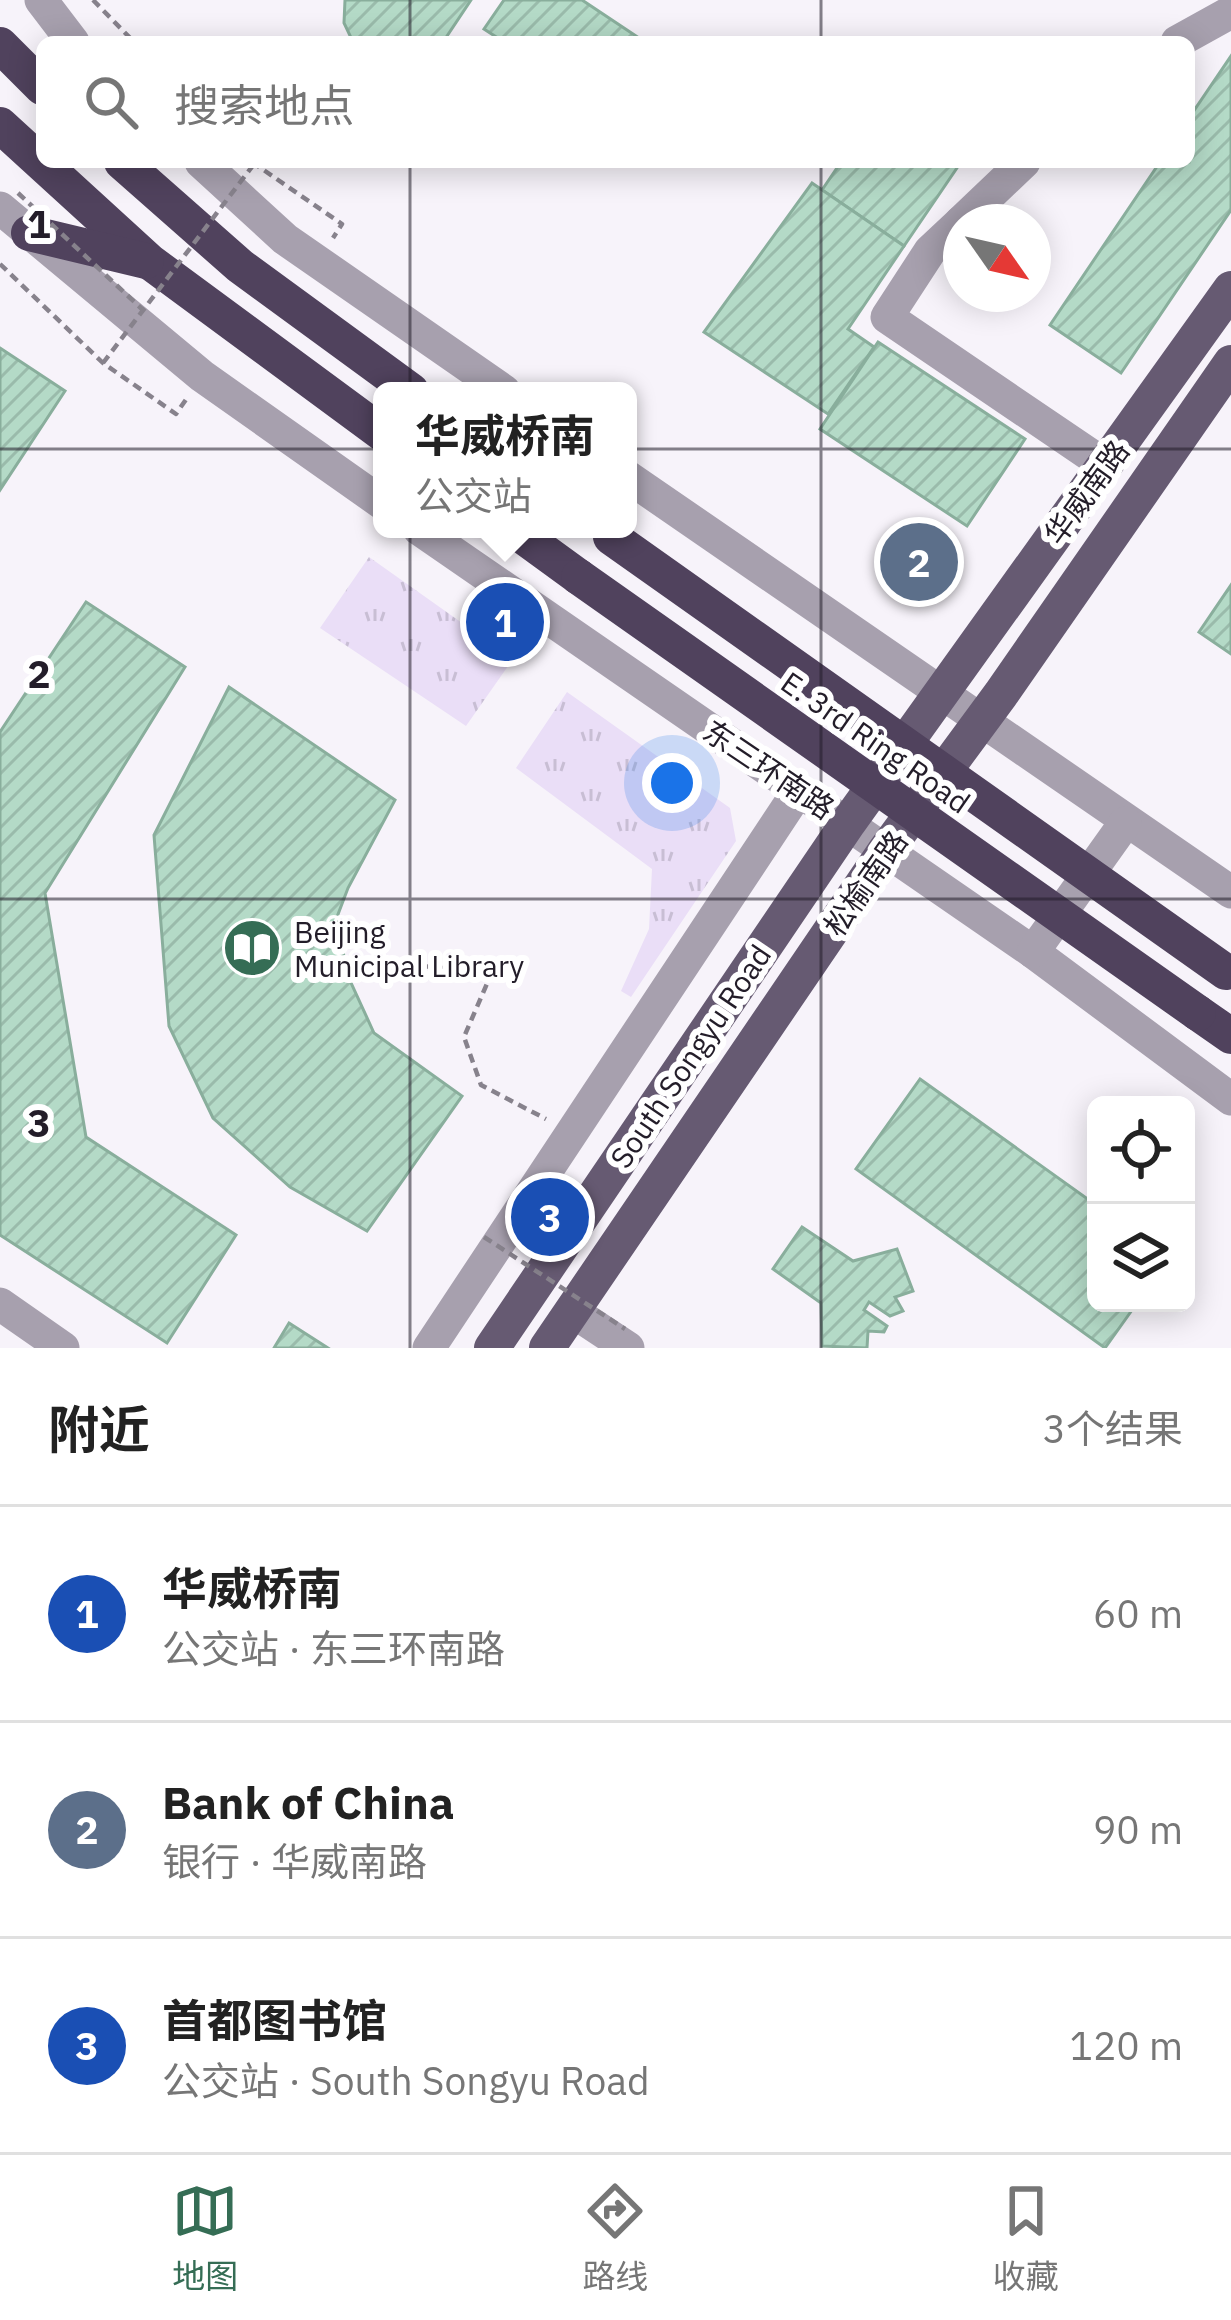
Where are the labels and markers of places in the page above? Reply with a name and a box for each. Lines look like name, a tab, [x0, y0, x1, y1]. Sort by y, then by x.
pin: 2	[880, 517, 958, 607]
pin: 1	[466, 577, 544, 667]
place label: Beijing Municipal Library	[294, 912, 524, 985]
library icon: Beijing Municipal Library	[221, 917, 283, 979]
pin: 3	[511, 1172, 589, 1262]

